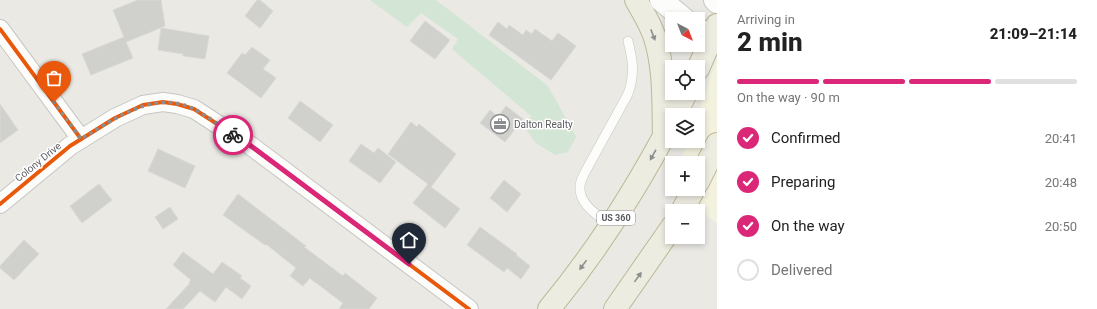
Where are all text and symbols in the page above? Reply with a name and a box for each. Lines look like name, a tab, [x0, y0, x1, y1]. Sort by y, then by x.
north arrow	[665, 12, 705, 52]
map controls	[665, 12, 705, 244]
text: Arriving in	[737, 12, 795, 27]
text: 21:09–21:14	[990, 25, 1077, 43]
text: 2 min	[737, 27, 803, 57]
one-way arrow	[651, 29, 657, 41]
button: locate	[665, 60, 705, 100]
pin	[37, 61, 71, 102]
icon: bag	[43, 67, 65, 89]
text: On the way · 90 m	[737, 90, 840, 105]
button: layers	[665, 108, 705, 148]
office icon: Dalton Realty	[489, 113, 511, 135]
courier	[213, 115, 253, 155]
place label: Dalton Realty	[514, 119, 573, 130]
icon: bike	[222, 124, 244, 146]
icon: check	[737, 127, 759, 149]
text: Confirmed	[771, 129, 841, 147]
text: 20:41	[1045, 131, 1077, 146]
street label: Colony Drive	[13, 140, 63, 184]
one-way arrow	[650, 150, 657, 161]
button: +	[665, 156, 705, 196]
icon: check	[737, 171, 759, 193]
text: Preparing	[771, 173, 835, 191]
text: 20:48	[1045, 175, 1077, 190]
button: −	[665, 204, 705, 244]
road number: US 360	[597, 211, 635, 225]
icon: check	[737, 215, 759, 237]
text: On the way	[771, 217, 845, 235]
text: 20:50	[1045, 219, 1077, 234]
pin	[392, 223, 426, 264]
icon: home	[398, 229, 420, 251]
one-way arrow	[579, 259, 587, 270]
text: Delivered	[771, 261, 833, 279]
one-way arrow	[634, 272, 642, 283]

